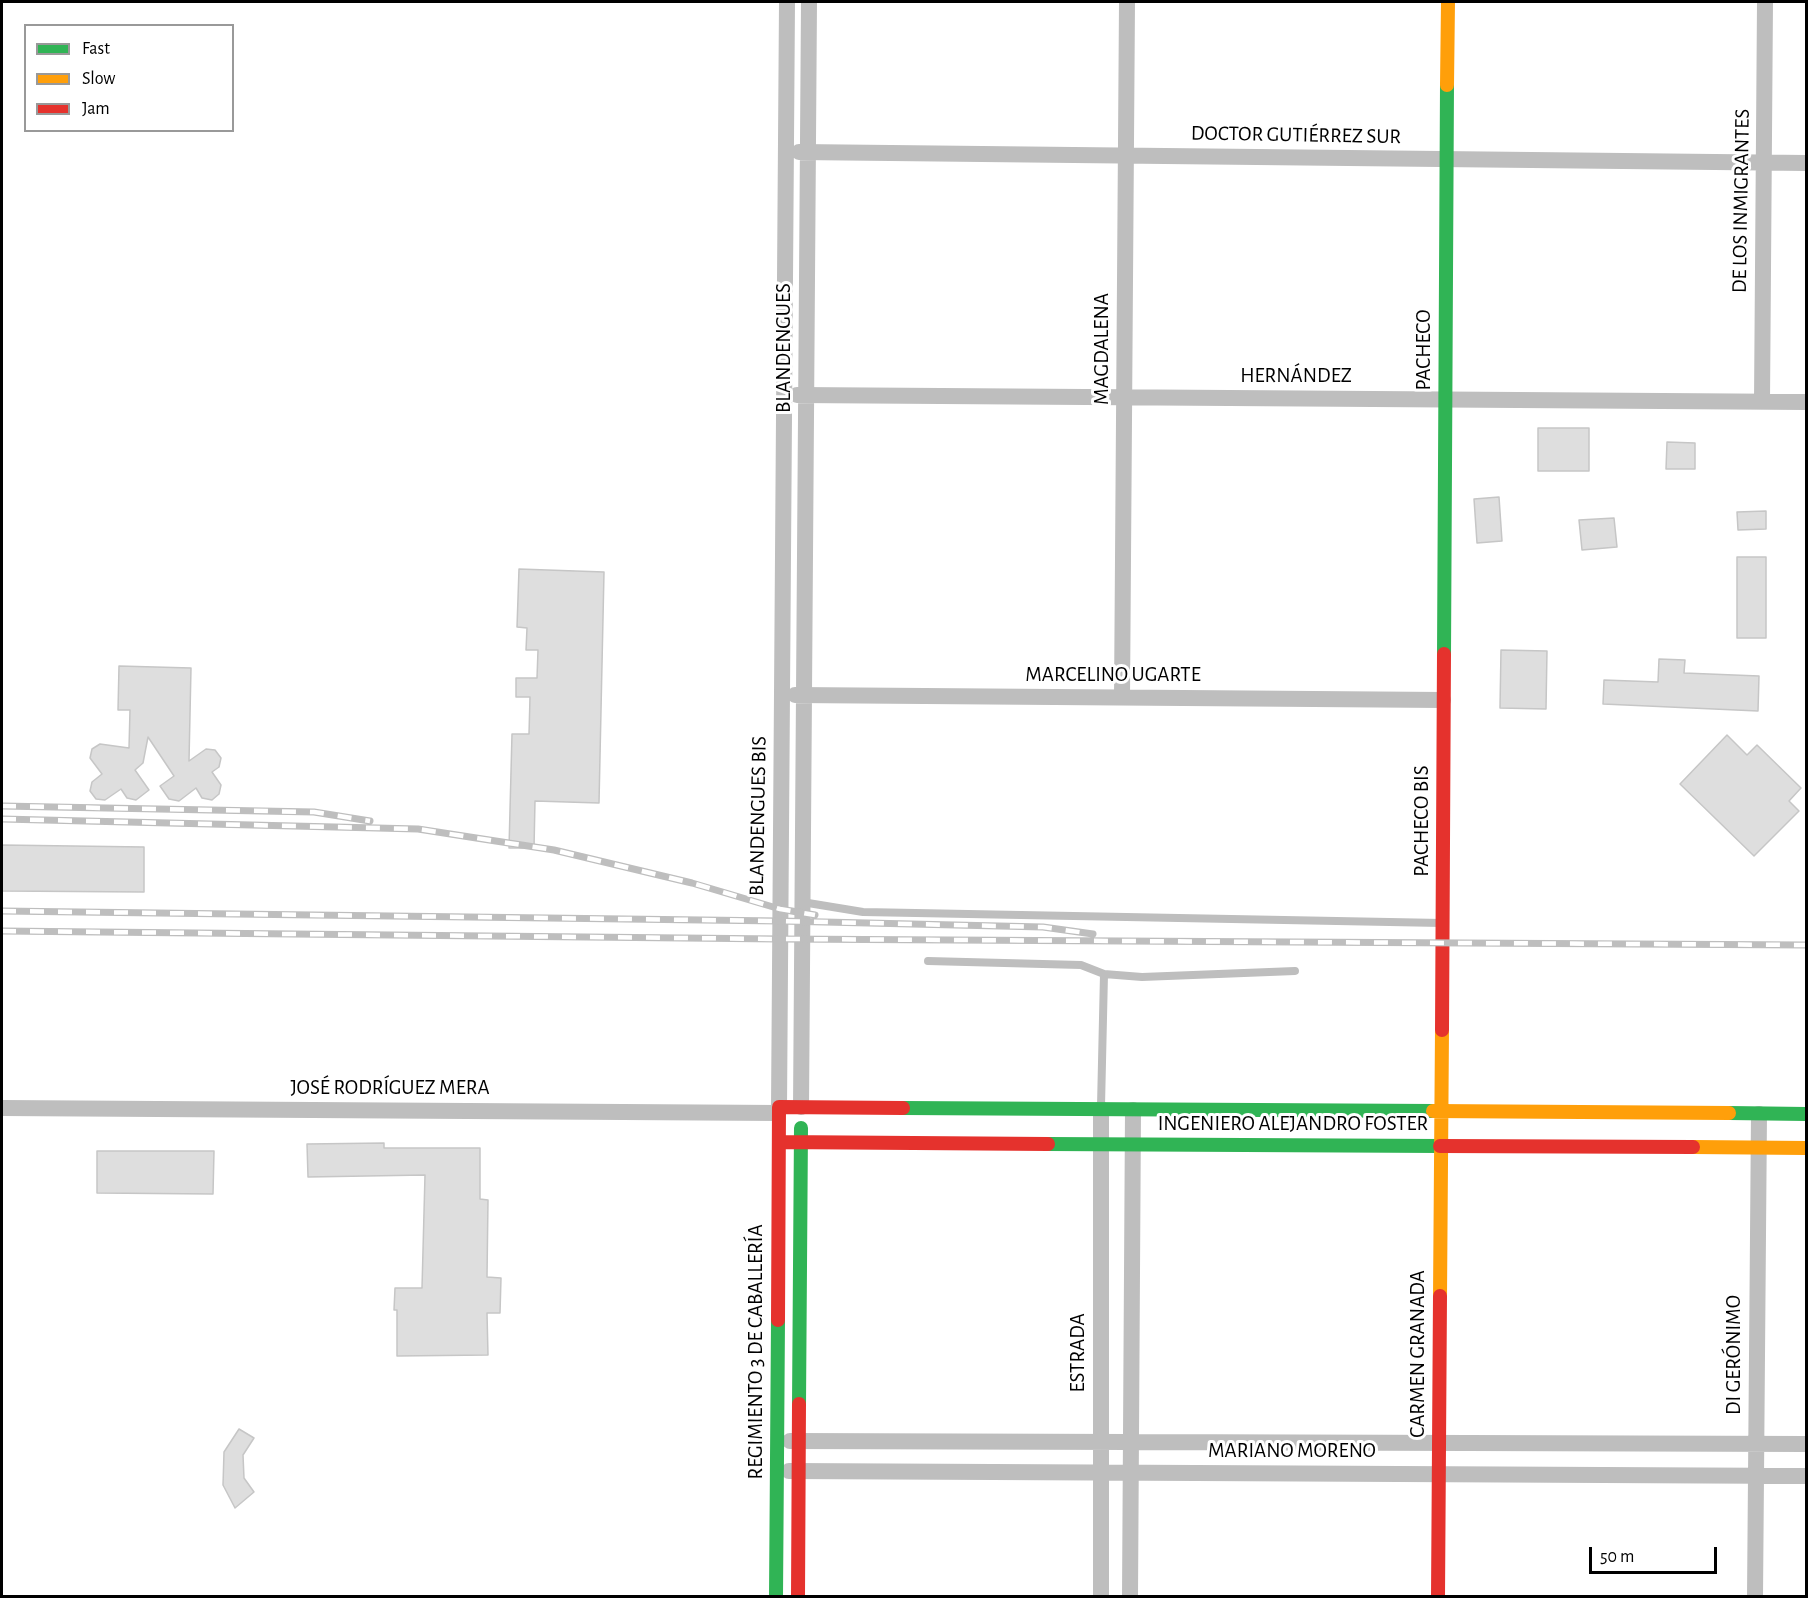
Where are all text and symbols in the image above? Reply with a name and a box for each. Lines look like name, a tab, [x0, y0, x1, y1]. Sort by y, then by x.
legend	[24, 24, 234, 132]
text: Fast	[82, 40, 110, 58]
text: Slow	[82, 70, 115, 88]
text: Jam	[82, 100, 110, 118]
street label: DE LOS INMIGRANTES	[1727, 109, 1755, 293]
street label: DOCTOR GUTIÉRREZ SUR	[1191, 121, 1401, 149]
street label: BLANDENGUES	[771, 283, 797, 413]
street label: MAGDALENA	[1089, 293, 1115, 405]
street label: PACHECO	[1411, 309, 1437, 391]
street label: HERNÁNDEZ	[1240, 363, 1352, 389]
street label: MARCELINO UGARTE	[1025, 662, 1201, 688]
street label: BLANDENGUES BIS	[744, 736, 772, 896]
street label: PACHECO BIS	[1409, 765, 1435, 877]
street label: JOSÉ RODRÍGUEZ MERA	[290, 1075, 490, 1101]
street label: INGENIERO ALEJANDRO FOSTER	[1158, 1111, 1428, 1137]
street label: REGIMIENTO 3 DE CABALLERÍA	[743, 1224, 769, 1480]
street label: CARMEN GRANADA	[1405, 1270, 1431, 1438]
street label: DI GERÓNIMO	[1721, 1295, 1747, 1415]
street label: ESTRADA	[1065, 1313, 1091, 1393]
street label: MARIANO MORENO	[1208, 1438, 1376, 1464]
scale bar	[1592, 1535, 1720, 1573]
text: 50 m	[1600, 1548, 1634, 1566]

